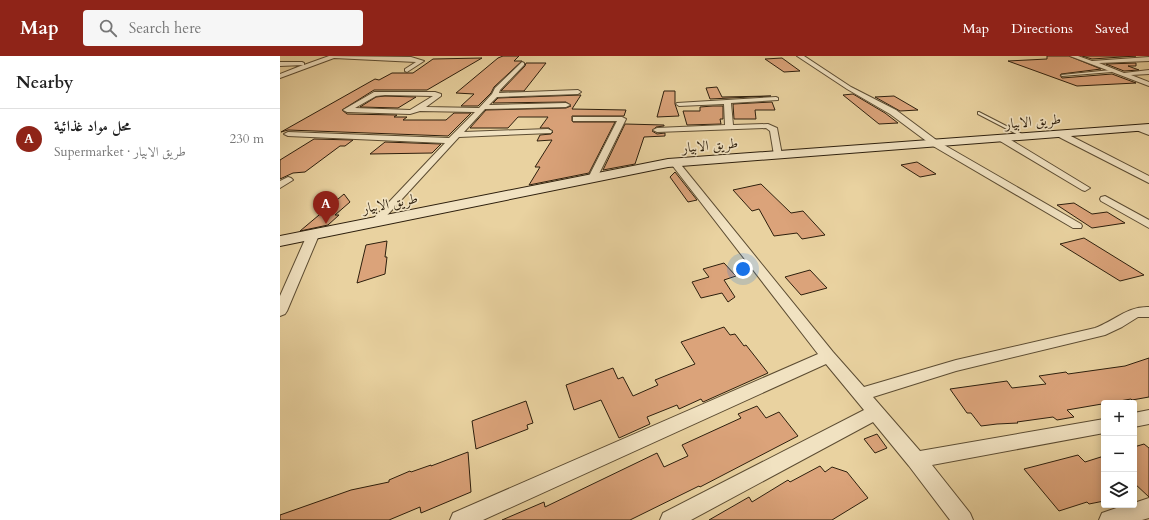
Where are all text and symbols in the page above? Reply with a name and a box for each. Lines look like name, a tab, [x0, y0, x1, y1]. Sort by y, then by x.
search box	[83, 10, 363, 46]
text: Map	[20, 15, 59, 41]
icon: search	[97, 17, 119, 39]
text: Search here	[129, 18, 201, 38]
text: Map	[963, 19, 989, 38]
text: Directions	[1011, 19, 1073, 38]
text: Saved	[1095, 19, 1129, 38]
text: Nearby	[16, 71, 73, 94]
street label: طريق الابيار	[1002, 110, 1062, 134]
text: محل مواد غذائية	[54, 116, 131, 136]
text: A	[24, 130, 34, 148]
text: 230 m	[230, 130, 264, 148]
street label: طريق الابيار	[679, 134, 739, 158]
text: Supermarket · طريق الابيار	[54, 143, 186, 161]
street label: طريق الابيار	[359, 189, 419, 219]
pin: A	[313, 191, 339, 224]
your location	[733, 259, 753, 279]
map controls	[1101, 400, 1137, 508]
button: +	[1101, 400, 1137, 436]
button: −	[1101, 436, 1137, 472]
button: layers	[1101, 472, 1137, 508]

